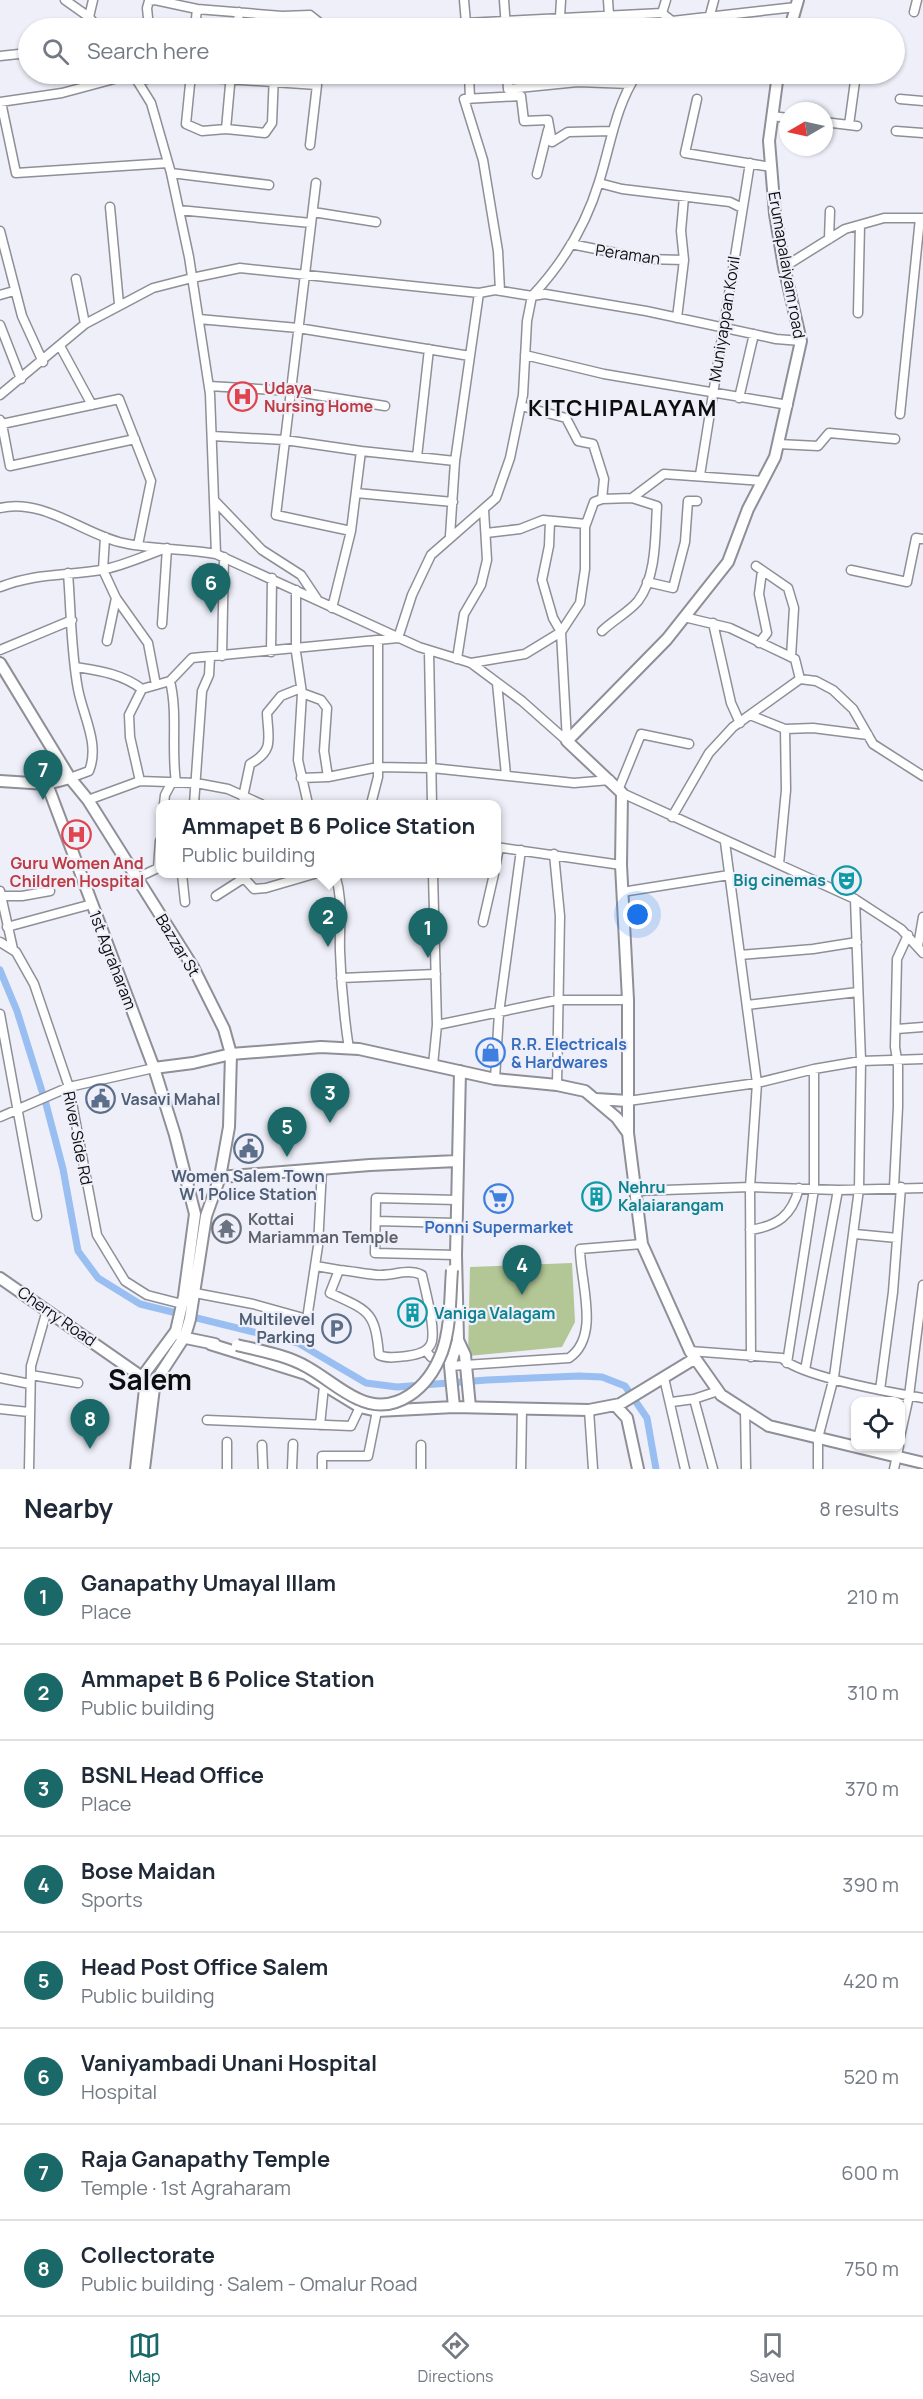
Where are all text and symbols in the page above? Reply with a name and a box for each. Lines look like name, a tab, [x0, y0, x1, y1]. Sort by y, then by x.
search box	[18, 18, 905, 84]
icon: search	[39, 35, 72, 68]
text: Search here	[87, 36, 209, 66]
north arrow	[779, 102, 833, 156]
street label: Erumapalaiyam road	[763, 190, 811, 340]
street label: Peraman	[594, 239, 662, 269]
street label: Muniyappan Kovil	[703, 254, 745, 384]
place label: Udaya Nursing Home	[264, 377, 373, 417]
hospital icon: Udaya Nursing Home	[227, 381, 259, 413]
district label: KITCHIPALAYAM	[528, 393, 718, 423]
pin: 6	[192, 564, 230, 613]
pin: 7	[24, 750, 63, 800]
popup	[156, 800, 501, 878]
text: Ammapet B 6 Police Station	[182, 811, 475, 841]
hospital icon: Guru Women And Children Hospital	[61, 819, 93, 851]
text: Public building	[182, 841, 315, 868]
place label: Guru Women And Children Hospital	[10, 852, 144, 892]
theatre icon: Big cinemas	[831, 864, 863, 896]
place label: Big cinemas	[733, 869, 826, 891]
pin: 2	[308, 898, 348, 947]
your location	[623, 900, 652, 929]
street label: 1st Agraharam	[84, 907, 142, 1013]
pin: 1	[408, 908, 448, 958]
street label: Bazzar St	[151, 910, 205, 980]
place label: R.R. Electricals & Hardwares	[511, 1033, 627, 1073]
shop icon: R.R. Electricals & Hardwares	[474, 1037, 506, 1069]
pin: 3	[310, 1074, 350, 1123]
public building icon: Vasavi Mahal	[84, 1083, 116, 1115]
place label: Vasavi Mahal	[121, 1088, 220, 1110]
street label: River Side Rd	[58, 1089, 98, 1187]
pin: 5	[268, 1108, 306, 1157]
public building icon: Women Salem Town W 1 Police Station	[232, 1132, 264, 1164]
place label: Women Salem Town W 1 Police Station	[171, 1165, 325, 1205]
place label: Nehru Kalaiarangam	[618, 1176, 724, 1216]
building icon: Nehru Kalaiarangam	[581, 1180, 613, 1212]
supermarket icon: Ponni Supermarket	[483, 1183, 515, 1215]
place label: Kottai Mariamman Temple	[248, 1208, 399, 1248]
temple icon: Kottai Mariamman Temple	[211, 1212, 243, 1244]
place label: Ponni Supermarket	[424, 1216, 574, 1238]
pin: 4	[502, 1246, 542, 1295]
street label: Cherry Road	[13, 1281, 101, 1351]
building icon: Vaniga Valagam	[397, 1297, 429, 1329]
place label: Vaniga Valagam	[434, 1302, 555, 1324]
place label: Multilevel Parking	[239, 1308, 315, 1348]
parking icon: Multilevel Parking	[320, 1312, 352, 1344]
district label: Salem	[108, 1360, 192, 1398]
map controls	[851, 1397, 905, 1451]
button: locate	[851, 1397, 905, 1451]
pin: 8	[70, 1400, 110, 1449]
text: Nearby	[24, 1490, 113, 1526]
text: 8 results	[819, 1495, 899, 1522]
text: Ganapathy Umayal Illam	[81, 1568, 336, 1598]
text: 1	[39, 1583, 48, 1610]
text: 210 m	[847, 1583, 899, 1610]
text: Place	[81, 1598, 131, 1625]
text: Ammapet B 6 Police Station	[81, 1664, 375, 1694]
text: 2	[38, 1679, 49, 1706]
text: 310 m	[847, 1679, 899, 1706]
text: Public building	[81, 1694, 215, 1721]
text: BSNL Head Office	[81, 1760, 264, 1790]
text: 3	[38, 1775, 49, 1802]
text: 370 m	[845, 1775, 899, 1802]
text: Place	[81, 1790, 131, 1817]
text: Bose Maidan	[81, 1856, 215, 1886]
text: 4	[37, 1871, 50, 1898]
text: 390 m	[842, 1871, 899, 1898]
text: Sports	[81, 1886, 143, 1913]
text: Head Post Office Salem	[81, 1952, 328, 1982]
text: 5	[38, 1967, 49, 1994]
text: 420 m	[843, 1967, 899, 1994]
text: Public building	[81, 1982, 215, 2009]
text: Vaniyambadi Unani Hospital	[81, 2048, 377, 2078]
text: 6	[37, 2063, 50, 2090]
text: 520 m	[843, 2063, 899, 2090]
text: Hospital	[81, 2078, 157, 2105]
text: Raja Ganapathy Temple	[81, 2144, 330, 2174]
text: 7	[38, 2159, 49, 2186]
text: 600 m	[841, 2159, 899, 2186]
text: Temple · 1st Agraharam	[81, 2174, 291, 2201]
text: Collectorate	[81, 2240, 215, 2270]
text: 8	[37, 2255, 50, 2282]
text: 750 m	[844, 2255, 899, 2282]
text: Public building · Salem - Omalur Road	[81, 2270, 418, 2297]
tab: Map	[128, 2329, 161, 2387]
tab: Directions	[418, 2329, 493, 2387]
tab: Saved	[750, 2329, 795, 2387]

